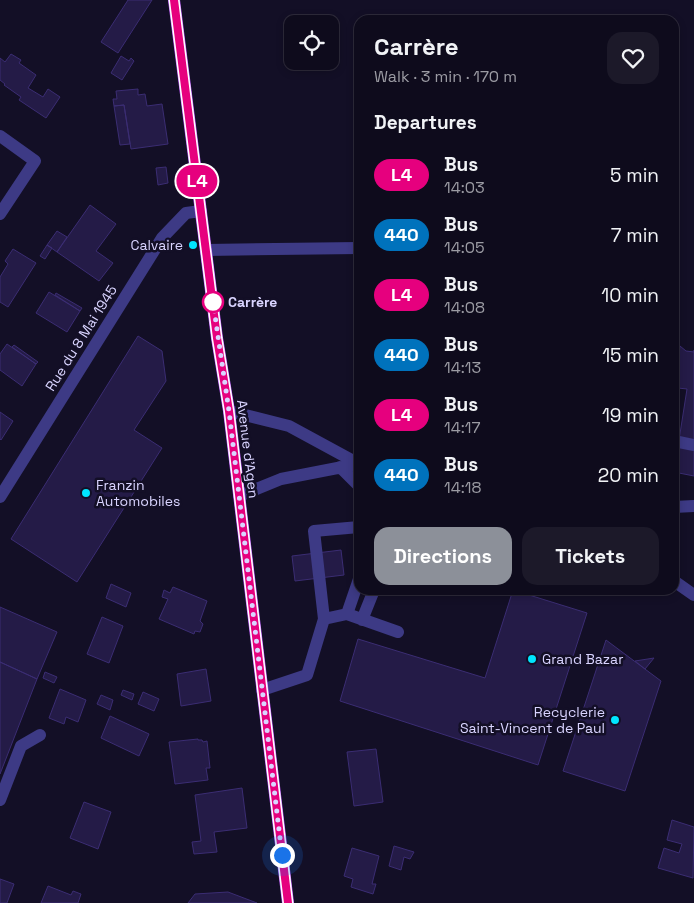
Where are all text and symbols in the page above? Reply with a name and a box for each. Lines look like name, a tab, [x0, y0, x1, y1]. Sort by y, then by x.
map controls	[284, 15, 339, 70]
button: locate	[284, 15, 339, 70]
text: Carrère	[374, 31, 459, 62]
button: heart	[607, 32, 659, 84]
text: Walk · 3 min · 170 m	[374, 66, 517, 87]
text: Departures	[374, 110, 477, 135]
text: Bus	[444, 152, 478, 177]
text: L4	[391, 163, 412, 186]
text: 5 min	[610, 163, 659, 188]
line badge: L4	[174, 165, 220, 197]
text: L4	[186, 169, 208, 192]
text: 14:03	[444, 177, 485, 198]
text: Bus	[444, 212, 478, 237]
text: 440	[384, 223, 419, 246]
text: 7 min	[611, 223, 659, 248]
place label: Calvaire	[130, 236, 183, 254]
text: 14:05	[444, 237, 485, 258]
marker: Calvaire	[187, 239, 199, 251]
text: Bus	[444, 272, 478, 297]
street label: Rue du 8 Mai 1945	[41, 282, 121, 394]
text: L4	[391, 283, 412, 306]
text: 10 min	[601, 283, 659, 308]
marker: Carrère	[202, 291, 224, 313]
place label: Carrère	[228, 293, 277, 311]
text: 14:08	[444, 297, 485, 318]
text: Bus	[444, 332, 478, 357]
text: 440	[384, 343, 419, 366]
text: 15 min	[602, 343, 659, 368]
text: 14:13	[444, 357, 481, 378]
text: Bus	[444, 392, 478, 417]
street label: Avenue d'Agen	[233, 399, 263, 499]
text: L4	[391, 403, 412, 426]
text: 19 min	[602, 403, 659, 428]
text: 14:17	[444, 417, 480, 438]
text: Bus	[444, 452, 478, 477]
text: 440	[384, 463, 419, 486]
text: 20 min	[598, 463, 659, 488]
place label: Franzin Automobiles	[96, 476, 180, 510]
text: 14:18	[444, 477, 481, 498]
marker: Franzin Automobiles	[80, 487, 92, 499]
button: Directions	[374, 527, 512, 585]
button: Tickets	[522, 527, 659, 585]
place label: Grand Bazar	[542, 650, 623, 668]
marker: Grand Bazar	[526, 653, 538, 665]
place label: Recyclerie Saint-Vincent de Paul	[460, 703, 605, 737]
marker: Recyclerie Saint-Vincent de Paul	[609, 714, 621, 726]
your location	[270, 843, 295, 868]

